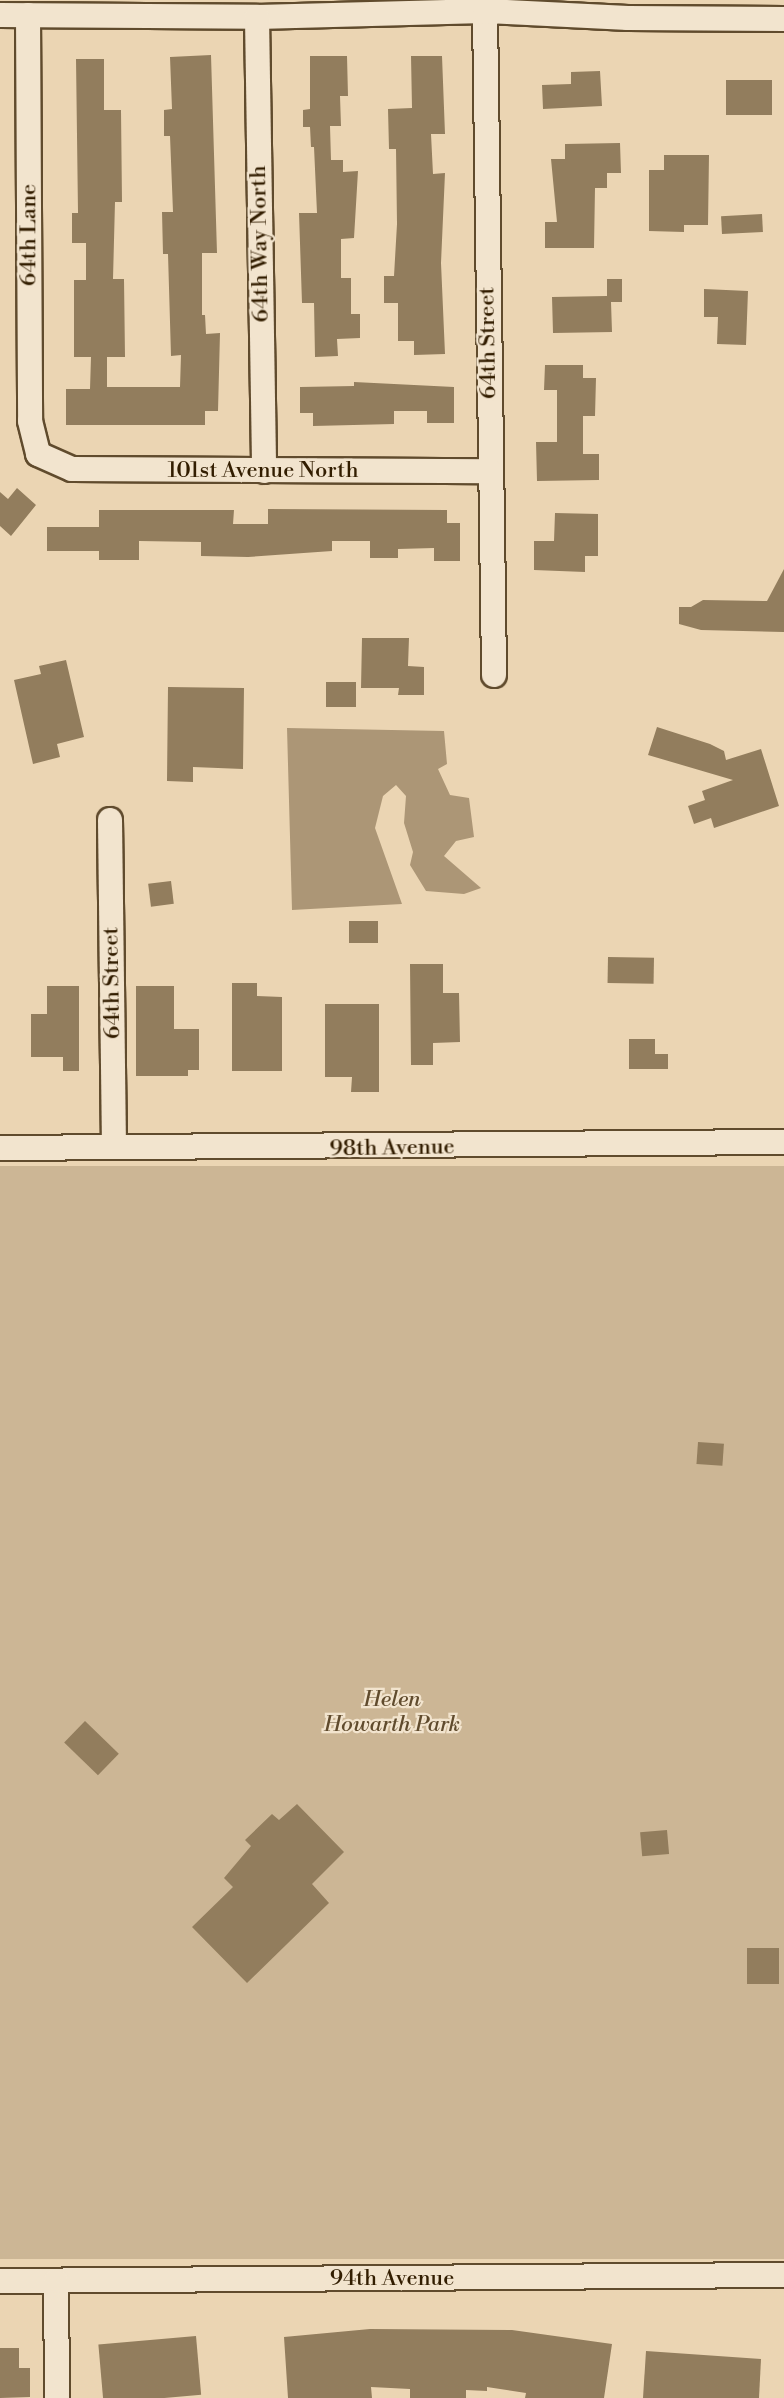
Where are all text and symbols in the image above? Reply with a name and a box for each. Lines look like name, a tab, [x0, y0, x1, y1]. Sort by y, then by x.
street label: 64th Way North	[245, 165, 275, 323]
street label: 64th Lane	[16, 184, 42, 286]
street label: 64th Street	[474, 287, 502, 399]
street label: 101st Avenue North	[167, 458, 359, 484]
street label: 64th Street	[98, 927, 126, 1039]
street label: 98th Avenue	[329, 1134, 455, 1162]
park label: Helen Howarth Park	[324, 1686, 460, 1738]
street label: 94th Avenue	[330, 2266, 454, 2292]

